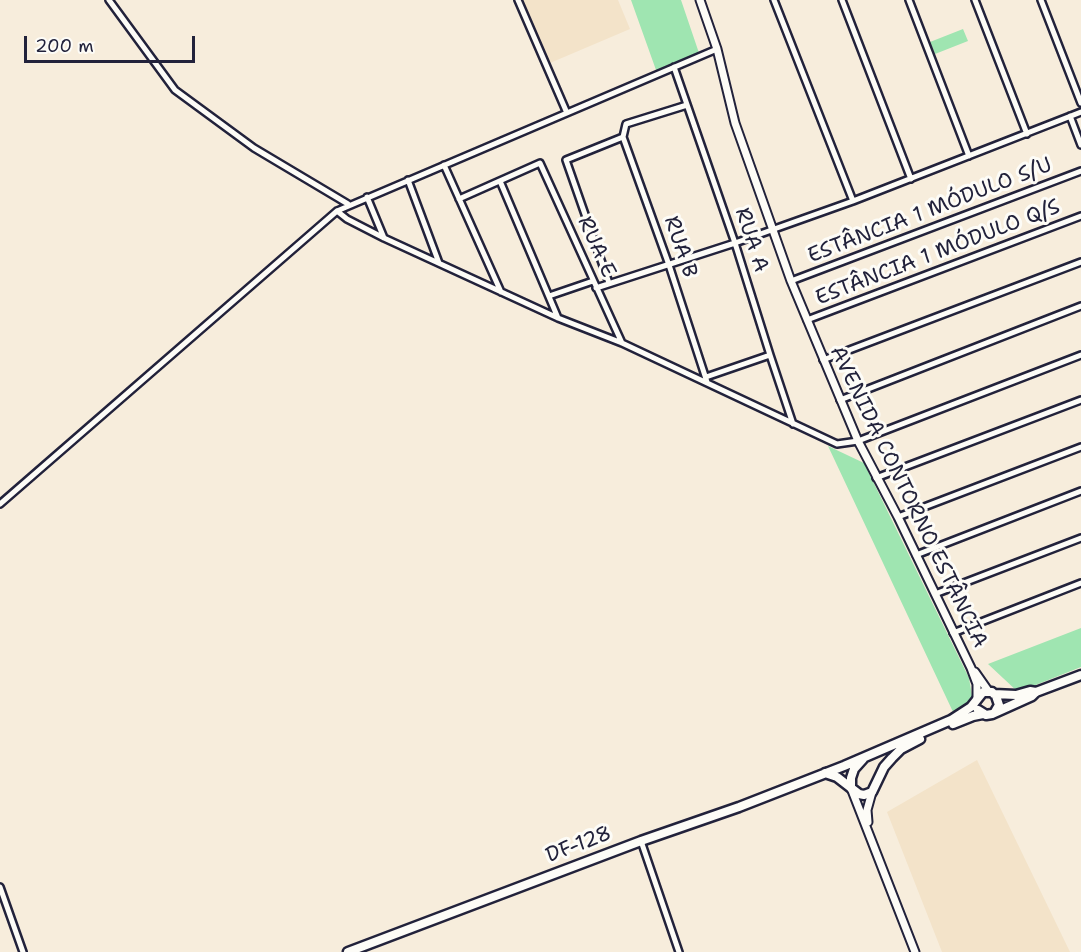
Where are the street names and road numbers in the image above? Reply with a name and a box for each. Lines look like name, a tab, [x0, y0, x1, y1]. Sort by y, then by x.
street label: ESTÂNCIA 1 MÓDULO S/U	[804, 153, 1056, 269]
street label: ESTÂNCIA 1 MÓDULO Q/S	[812, 195, 1064, 311]
street label: RUA A	[729, 205, 773, 275]
street label: RUA E	[571, 213, 621, 281]
street label: RUA B	[658, 213, 702, 281]
street label: AVENIDA CONTORNO ESTÂNCIA	[824, 342, 992, 652]
street label: DF-128	[543, 821, 615, 869]

